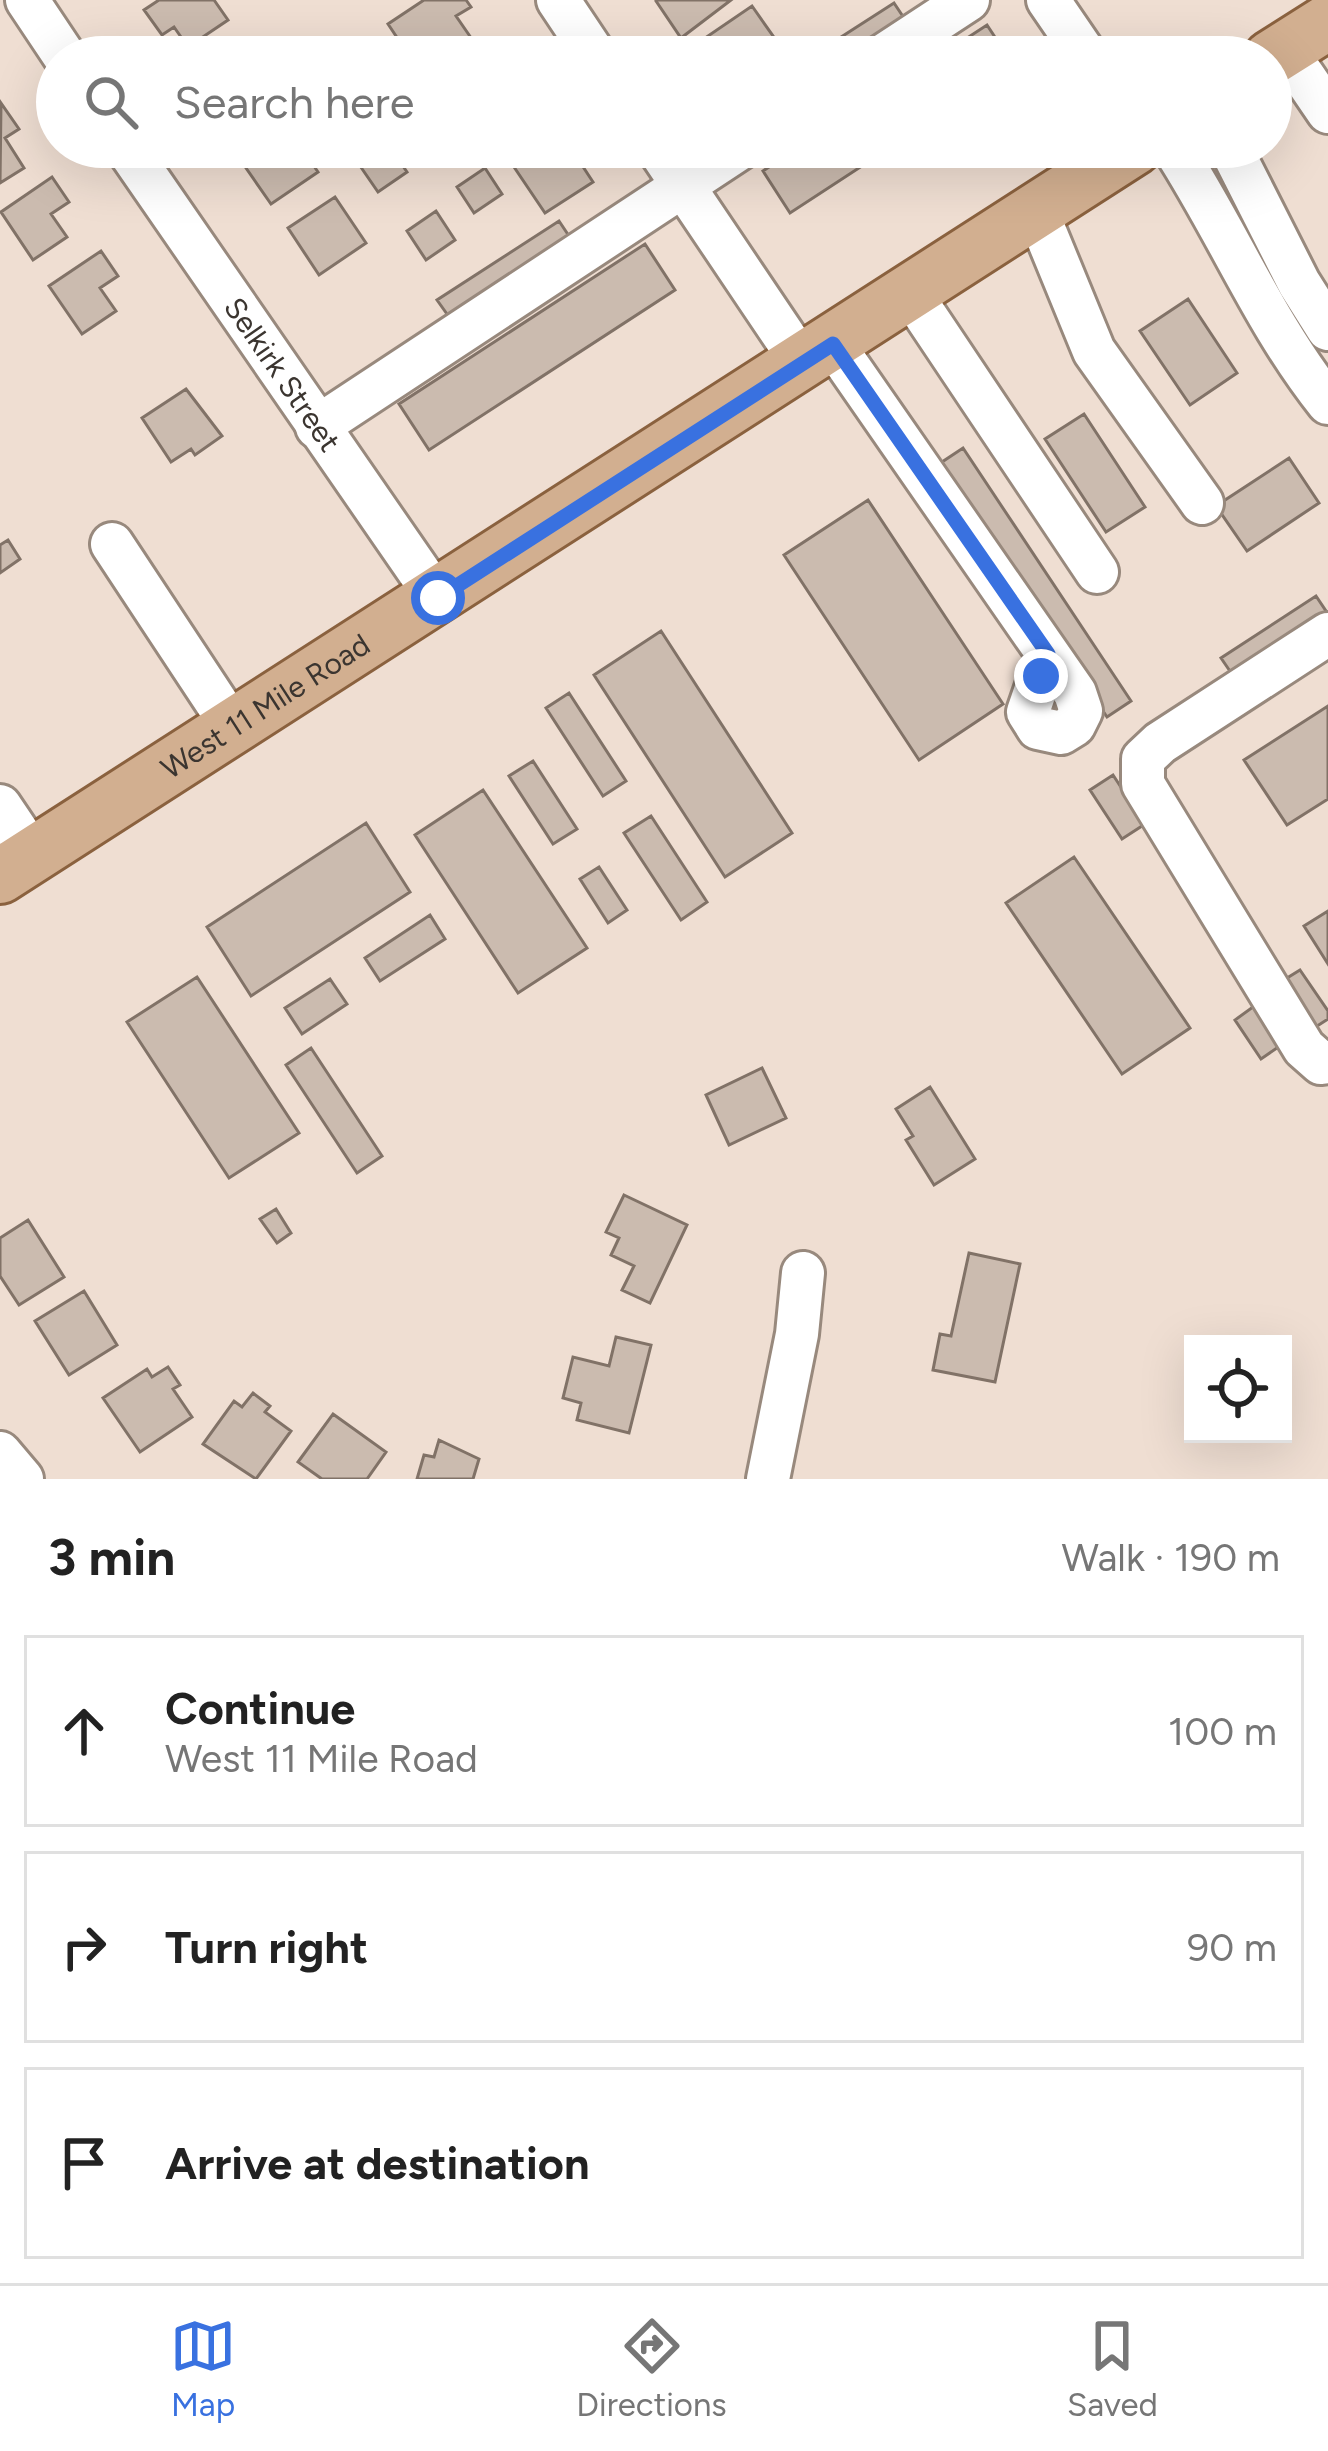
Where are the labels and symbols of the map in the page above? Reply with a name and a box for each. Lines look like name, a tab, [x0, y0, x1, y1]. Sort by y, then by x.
street label: Selkirk Street	[217, 290, 349, 458]
route start	[411, 571, 465, 625]
street label: West 11 Mile Road	[154, 625, 376, 786]
route end	[1014, 649, 1068, 703]

